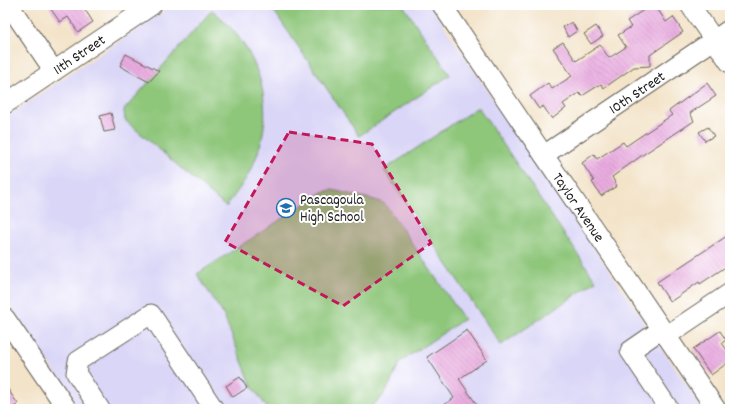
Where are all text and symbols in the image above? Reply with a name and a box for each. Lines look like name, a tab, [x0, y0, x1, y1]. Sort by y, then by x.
street label: 11th Street	[49, 30, 111, 82]
street label: 10th Street	[605, 67, 671, 121]
street label: Taylor Avenue	[546, 169, 609, 247]
place label: Pascagoula High School	[300, 190, 365, 229]
school or university icon: Pascagoula High School	[275, 197, 297, 219]

